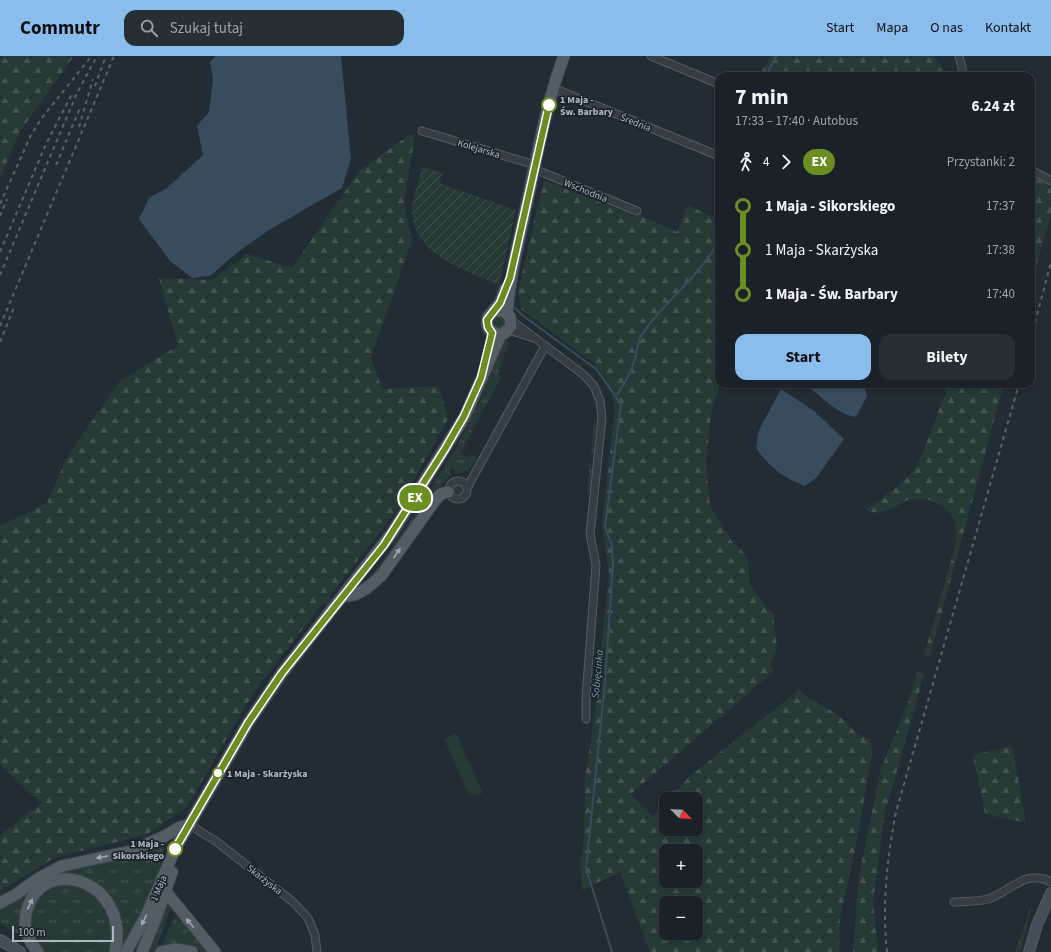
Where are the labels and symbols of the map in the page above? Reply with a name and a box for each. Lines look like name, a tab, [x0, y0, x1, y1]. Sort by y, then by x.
place label: 1 Maja - Św. Barbary	[560, 93, 614, 119]
marker: 1 Maja - Św. Barbary	[541, 97, 557, 113]
street label: Średnia	[618, 110, 653, 135]
street label: Kolejarska	[456, 136, 502, 162]
street label: Wschodnia	[562, 176, 610, 206]
line badge: EX	[397, 485, 433, 511]
one-way arrow	[393, 548, 401, 559]
water label: Sobięcinka	[588, 649, 607, 699]
marker: 1 Maja - Skarżyska	[212, 767, 224, 779]
place label: 1 Maja - Skarżyska	[227, 767, 307, 781]
north arrow	[659, 792, 703, 836]
place label: 1 Maja - Sikorskiego	[113, 837, 164, 863]
marker: 1 Maja - Sikorskiego	[167, 841, 183, 857]
one-way arrow	[96, 854, 108, 860]
street label: Skarżyska	[244, 861, 285, 898]
street label: 1 Maja	[147, 873, 171, 903]
one-way arrow	[27, 898, 33, 909]
one-way arrow	[141, 914, 147, 926]
one-way arrow	[185, 917, 194, 928]
scale bar	[12, 924, 114, 943]

